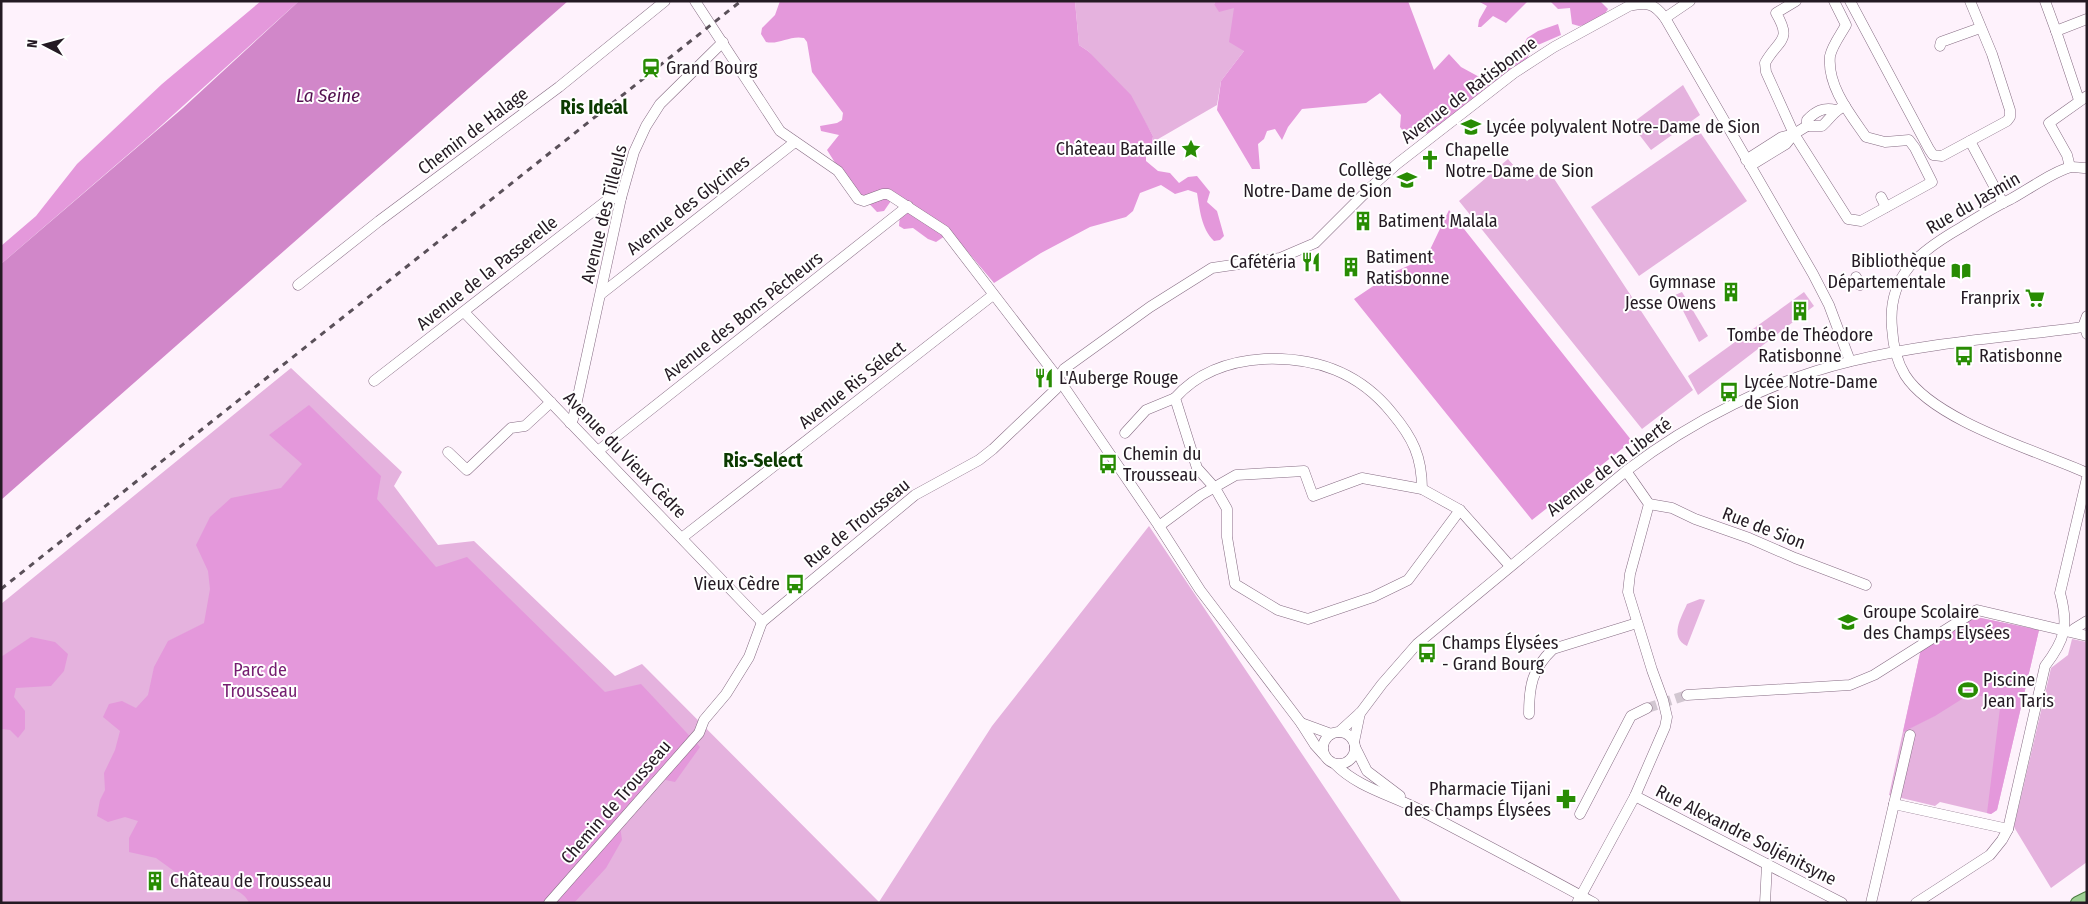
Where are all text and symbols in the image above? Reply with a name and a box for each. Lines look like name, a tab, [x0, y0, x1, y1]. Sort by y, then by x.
north arrow	[20, 20, 70, 70]
street label: Avenue de Ratisbonne	[1397, 32, 1541, 148]
text: N	[24, 39, 41, 49]
station icon: Grand Bourg	[640, 57, 662, 79]
place label: Grand Bourg	[666, 57, 758, 79]
street label: Chemin de Halage	[414, 82, 532, 180]
water label: La Seine	[296, 84, 360, 107]
district label: Ris Ideal	[560, 96, 628, 119]
school or university icon: Lycée polyvalent Notre-Dame de Sion	[1460, 116, 1482, 138]
place label: Lycée polyvalent Notre-Dame de Sion	[1486, 116, 1760, 138]
place label: Château Bataille	[1056, 138, 1176, 160]
place icon: Château Bataille	[1180, 138, 1202, 160]
place label: Chapelle Notre-Dame de Sion	[1445, 139, 1594, 182]
street label: Avenue des Tilleuls	[576, 142, 632, 285]
church icon: Chapelle Notre-Dame de Sion	[1419, 149, 1441, 171]
street label: Avenue des Glycines	[622, 150, 754, 260]
place label: Collège Notre-Dame de Sion	[1243, 159, 1392, 202]
street label: Rue du Jasmin	[1922, 167, 2024, 239]
school or university icon: Collège Notre-Dame de Sion	[1396, 169, 1418, 191]
building icon: Batiment Malala	[1352, 210, 1374, 232]
place label: Batiment Malala	[1378, 210, 1498, 232]
street label: Avenue de la Passerelle	[412, 211, 562, 335]
place label: Batiment Ratisbonne	[1366, 246, 1450, 289]
street label: Avenue des Bons Pêcheurs	[659, 247, 827, 385]
place label: Bibliothèque Départementale	[1827, 250, 1946, 293]
place label: Cafétéria	[1230, 251, 1296, 273]
restaurant icon: Cafétéria	[1300, 251, 1322, 273]
building icon: Batiment Ratisbonne	[1340, 256, 1362, 278]
library icon: Bibliothèque Départementale	[1950, 260, 1972, 282]
place label: Gymnase Jesse Owens	[1625, 271, 1716, 314]
building icon: Gymnase Jesse Owens	[1720, 281, 1742, 303]
place label: Franprix	[1960, 287, 2020, 309]
supermarket icon: Franprix	[2024, 287, 2046, 309]
building icon: Tombe de Théodore Ratisbonne	[1789, 300, 1811, 322]
place label: Tombe de Théodore Ratisbonne	[1727, 324, 1873, 367]
street label: Avenue Ris Sélect	[794, 336, 910, 434]
bus stop icon: Ratisbonne	[1953, 345, 1975, 367]
place label: Ratisbonne	[1979, 345, 2063, 367]
restaurant icon: L'Auberge Rouge	[1033, 367, 1055, 389]
place label: L'Auberge Rouge	[1059, 367, 1179, 389]
place label: Lycée Notre-Dame de Sion	[1744, 371, 1878, 414]
bus stop icon: Lycée Notre-Dame de Sion	[1718, 381, 1740, 403]
street label: Avenue du Vieux Cèdre	[559, 387, 691, 523]
street label: Avenue de la Liberté	[1542, 413, 1676, 521]
place label: Chemin du Trousseau	[1123, 443, 1202, 486]
district label: Ris-Select	[723, 449, 803, 472]
bus stop icon: Chemin du Trousseau	[1097, 453, 1119, 475]
street label: Rue de Trousseau	[800, 474, 914, 572]
street label: Rue de Sion	[1719, 502, 1809, 554]
place label: Vieux Cèdre	[694, 573, 780, 595]
bus stop icon: Vieux Cèdre	[784, 573, 806, 595]
place label: Groupe Scolaire des Champs Elysées	[1863, 601, 2010, 644]
school or university icon: Groupe Scolaire des Champs Elysées	[1837, 611, 1859, 633]
place label: Champs Élysées - Grand Bourg	[1442, 631, 1559, 675]
bus stop icon: Champs Élysées - Grand Bourg	[1416, 642, 1438, 664]
park label: Parc de Trousseau	[223, 659, 297, 702]
place label: Piscine Jean Taris	[1983, 669, 2054, 712]
sports icon: Piscine Jean Taris	[1957, 679, 1979, 701]
street label: Chemin de Trousseau	[556, 736, 676, 868]
place label: Pharmacie Tijani des Champs Élysées	[1404, 778, 1551, 821]
street label: Rue Alexandre Soljénitsyne	[1652, 780, 1840, 890]
pharmacy icon: Pharmacie Tijani des Champs Élysées	[1555, 788, 1577, 810]
building icon: Château de Trousseau	[144, 870, 166, 892]
place label: Château de Trousseau	[170, 870, 331, 892]

